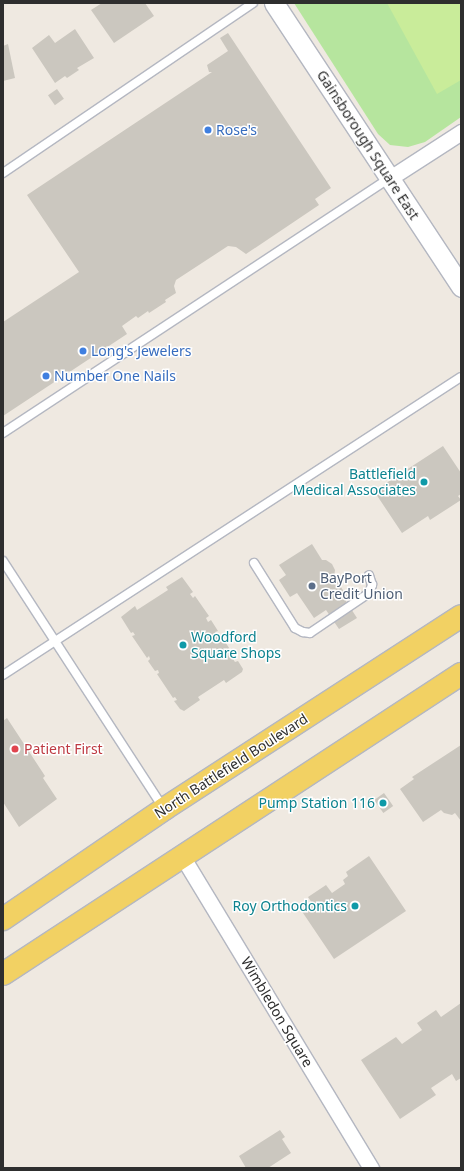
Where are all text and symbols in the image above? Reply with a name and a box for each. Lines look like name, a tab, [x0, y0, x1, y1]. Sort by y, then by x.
street label: Gainsborough Square East	[313, 67, 423, 223]
place label: Rose's	[216, 122, 257, 138]
marker: Rose's	[203, 125, 213, 135]
place label: Long's Jewelers	[91, 343, 191, 359]
marker: Long's Jewelers	[78, 346, 88, 356]
place label: Number One Nails	[54, 368, 176, 384]
marker: Number One Nails	[41, 371, 51, 381]
place label: Battlefield Medical Associates	[293, 466, 416, 498]
marker: Battlefield Medical Associates	[419, 477, 429, 487]
place label: BayPort Credit Union	[320, 570, 403, 602]
marker: BayPort Credit Union	[307, 581, 317, 591]
place label: Woodford Square Shops	[191, 629, 281, 662]
marker: Woodford Square Shops	[178, 640, 188, 650]
street label: North Battlefield Boulevard	[151, 710, 311, 822]
place label: Patient First	[24, 741, 103, 757]
marker: Patient First	[9, 743, 21, 755]
place label: Pump Station 116	[258, 795, 375, 811]
marker: Pump Station 116	[378, 798, 388, 808]
place label: Roy Orthodontics	[233, 898, 347, 914]
marker: Roy Orthodontics	[350, 901, 360, 911]
street label: Wimbledon Square	[238, 954, 316, 1070]

